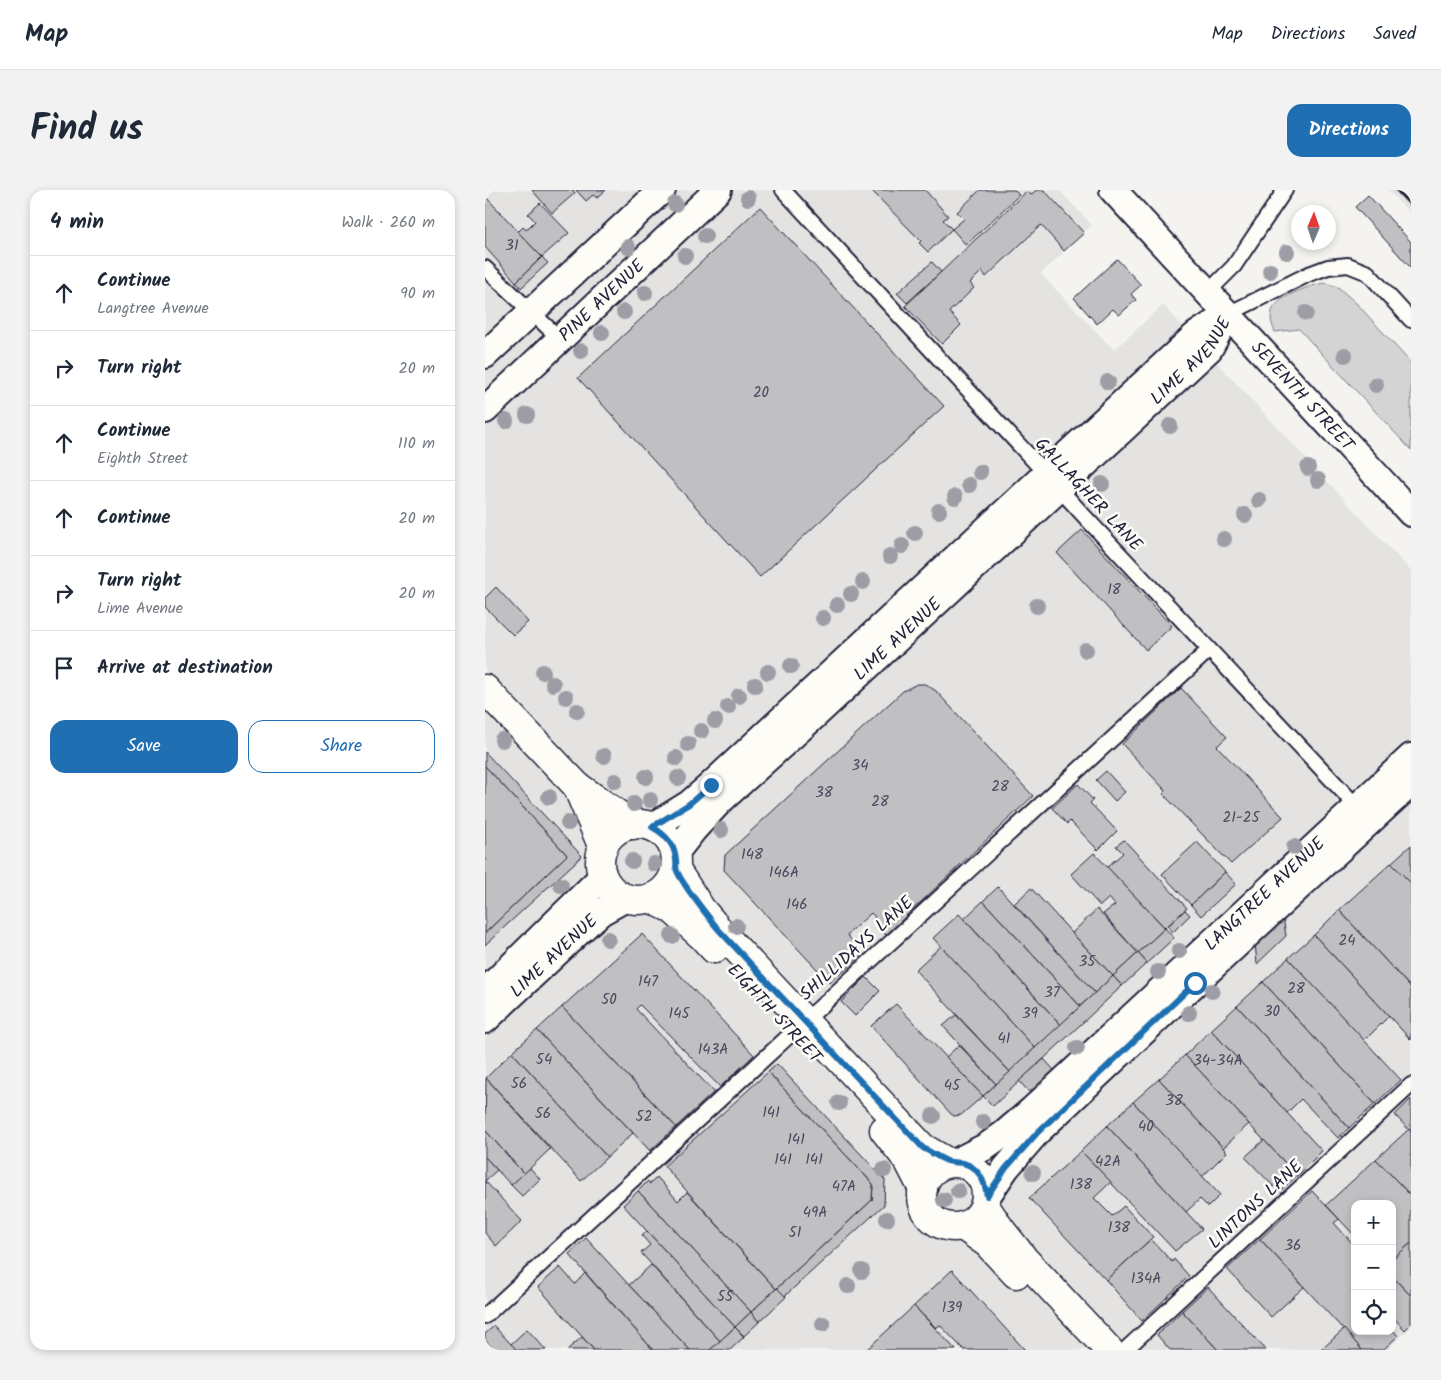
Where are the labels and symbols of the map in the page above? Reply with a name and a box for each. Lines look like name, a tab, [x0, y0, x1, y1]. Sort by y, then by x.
north arrow	[1291, 205, 1336, 250]
house number: 31	[505, 234, 519, 258]
street label: PINE AVENUE	[552, 253, 653, 349]
street label: LIME AVENUE	[1144, 311, 1240, 413]
street label: SEVENTH STREET	[1243, 335, 1361, 460]
house number: 20	[753, 381, 770, 405]
street label: GALLAGHER LANE	[1027, 431, 1149, 559]
house number: 18	[1107, 578, 1122, 602]
street label: LIME AVENUE	[847, 591, 949, 689]
house number: 34	[852, 754, 868, 778]
route end	[700, 774, 723, 797]
house number: 28	[991, 775, 1010, 799]
house number: 38	[815, 781, 834, 805]
house number: 28	[871, 790, 890, 814]
house number: 21-25	[1222, 806, 1260, 830]
street label: LANGTREE AVENUE	[1198, 830, 1333, 959]
house number: 148	[741, 843, 764, 867]
house number: 146A	[769, 861, 799, 885]
street label: SHILLIDAYS LANE	[793, 889, 921, 1009]
house number: 146	[786, 893, 808, 917]
street label: LIME AVENUE	[504, 907, 605, 1006]
house number: 24	[1339, 929, 1355, 953]
house number: 35	[1079, 950, 1096, 974]
street label: EIGHTH STREET	[719, 957, 829, 1072]
house number: 147	[638, 970, 659, 994]
route start	[1184, 972, 1207, 995]
house number: 28	[1287, 977, 1306, 1001]
house number: 37	[1044, 981, 1061, 1005]
house number: 50	[601, 988, 617, 1012]
house number: 30	[1264, 1000, 1281, 1024]
house number: 145	[668, 1002, 690, 1026]
house number: 39	[1022, 1002, 1039, 1026]
house number: 41	[998, 1027, 1011, 1051]
house number: 143A	[698, 1038, 728, 1062]
house number: 54	[536, 1048, 552, 1072]
house number: 34-34A	[1193, 1049, 1243, 1073]
house number: 56	[511, 1072, 527, 1096]
house number: 45	[944, 1074, 961, 1098]
house number: 38	[1165, 1089, 1184, 1113]
house number: 141	[762, 1101, 780, 1125]
house number: 56	[535, 1102, 551, 1126]
house number: 52	[636, 1105, 652, 1129]
house number: 40	[1138, 1115, 1154, 1139]
house number: 141	[787, 1128, 805, 1152]
house number: 141	[774, 1148, 792, 1172]
house number: 141	[805, 1148, 823, 1172]
house number: 42A	[1095, 1150, 1121, 1174]
street label: LINTONS LANE	[1202, 1153, 1310, 1257]
house number: 138	[1070, 1173, 1093, 1197]
house number: 47A	[832, 1175, 856, 1199]
house number: 49A	[803, 1201, 827, 1225]
house number: 138	[1108, 1216, 1131, 1240]
house number: 51	[789, 1221, 802, 1245]
house number: 36	[1285, 1234, 1301, 1258]
house number: 134A	[1131, 1267, 1161, 1291]
house number: 55	[717, 1285, 734, 1309]
house number: 139	[942, 1296, 963, 1320]

